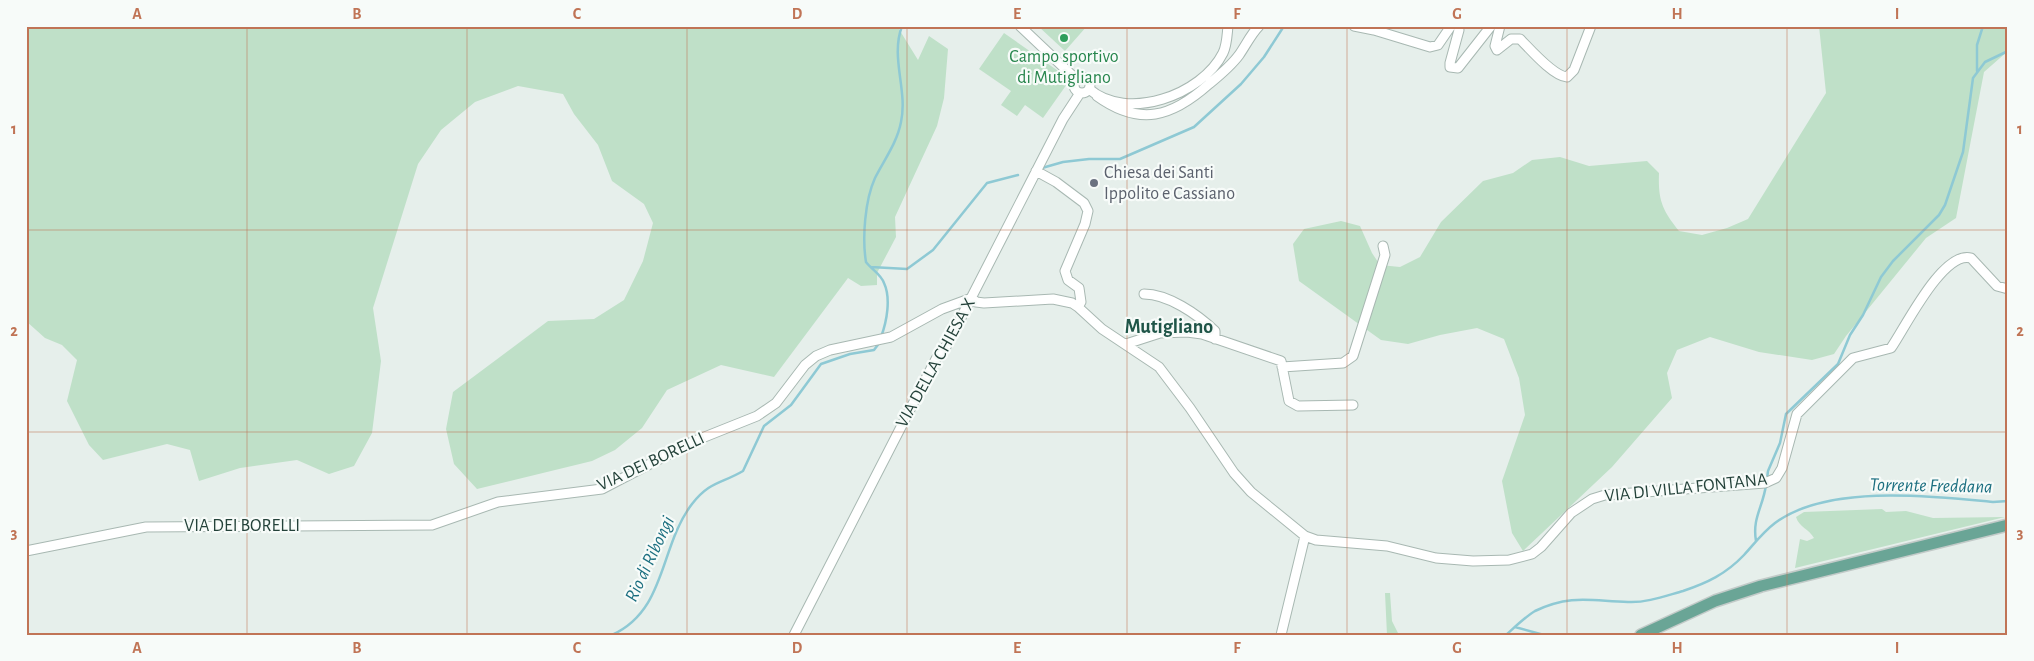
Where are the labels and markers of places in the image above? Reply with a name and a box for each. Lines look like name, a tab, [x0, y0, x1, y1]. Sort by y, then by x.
marker: Campo sportivo di Mutigliano	[1058, 32, 1070, 44]
place label: Campo sportivo di Mutigliano	[1009, 48, 1119, 87]
place label: Chiesa dei Santi Ippolito e Cassiano	[1104, 164, 1235, 203]
marker: Chiesa dei Santi Ippolito e Cassiano	[1088, 177, 1100, 189]

